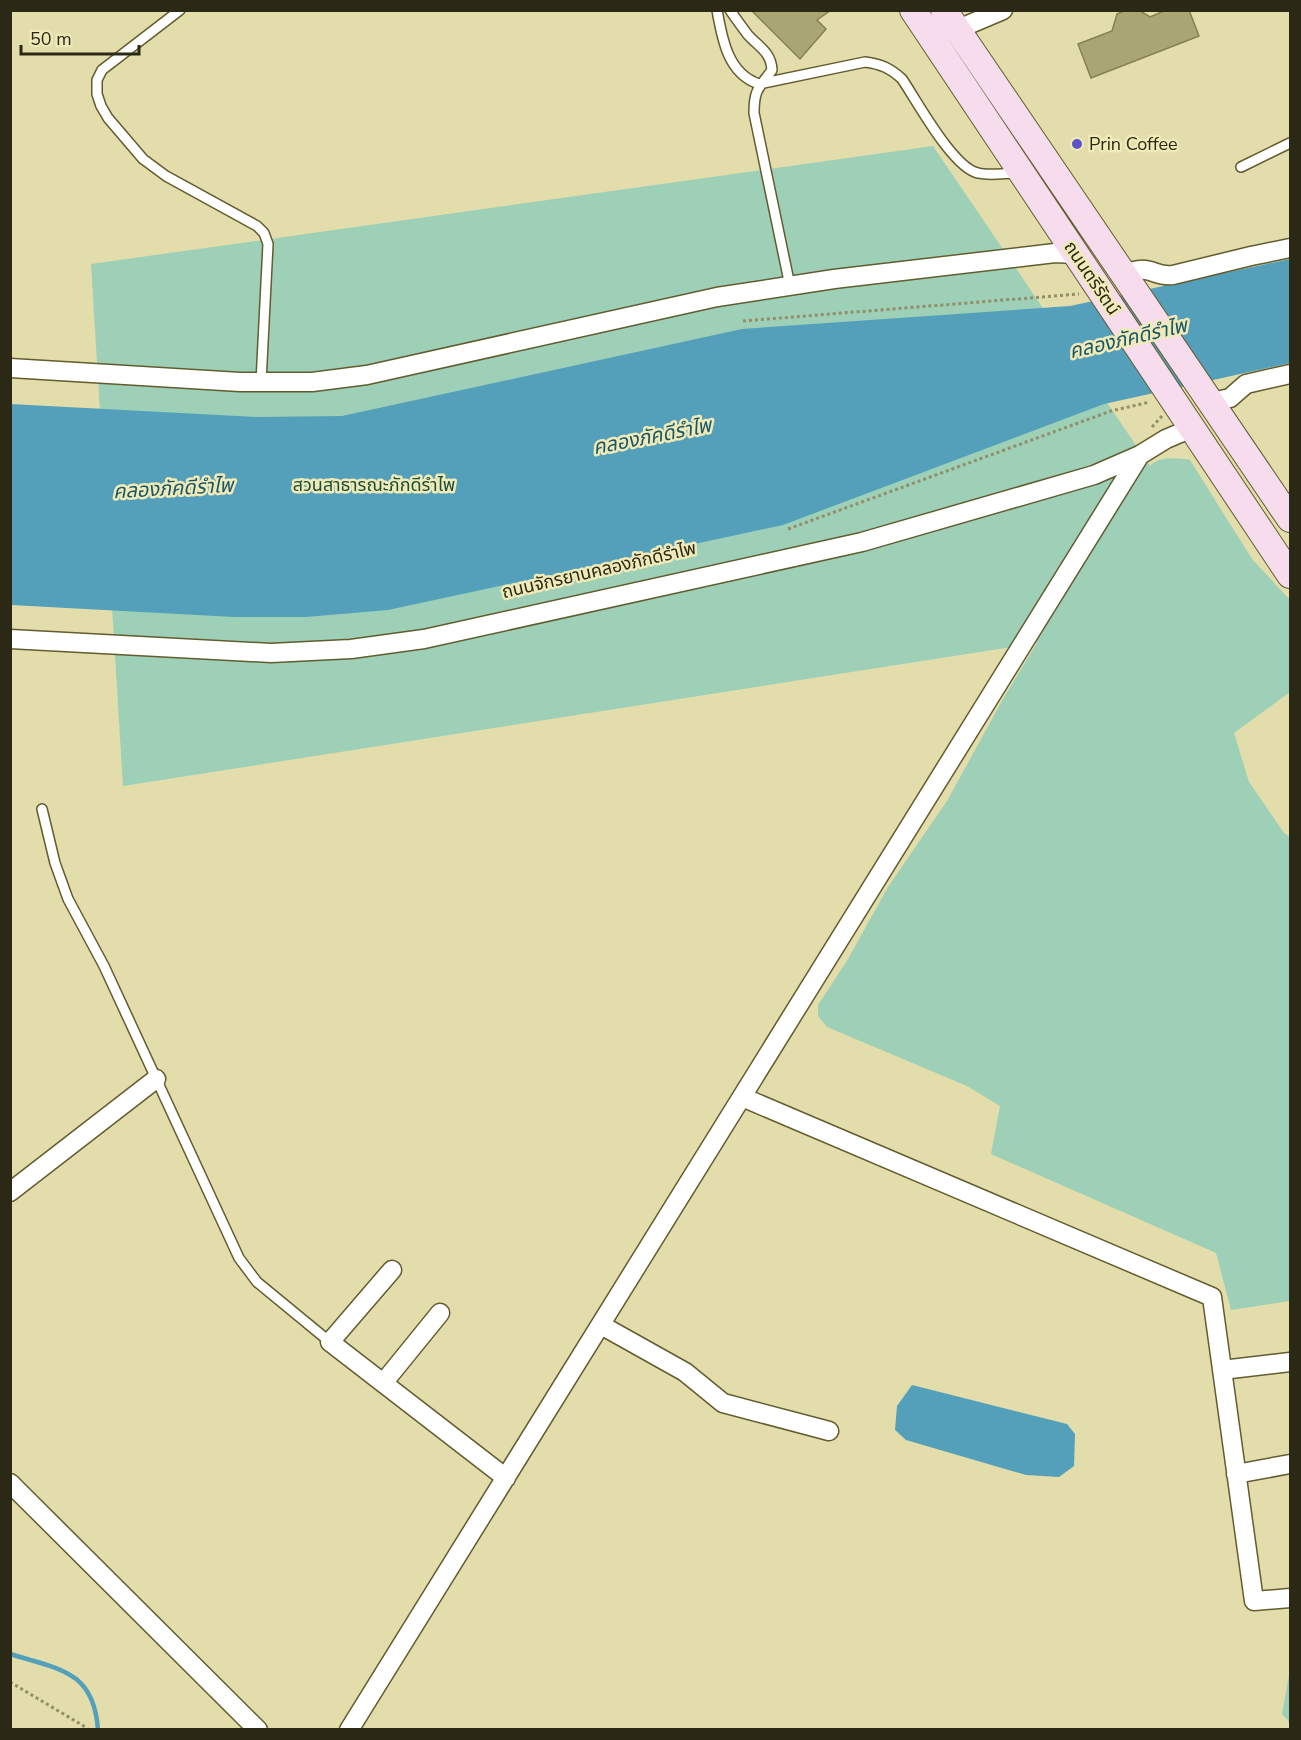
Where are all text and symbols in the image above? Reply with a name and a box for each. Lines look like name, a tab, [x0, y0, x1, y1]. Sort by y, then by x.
scale bar	[21, 18, 140, 56]
text: 50 m	[30, 27, 72, 51]
place label: Prin Coffee	[1089, 132, 1178, 156]
marker: Prin Coffee	[1070, 137, 1084, 151]
street label: ถนนตรีรัตน์	[1058, 236, 1126, 320]
water label: คลองภัคดีรำไพ	[1067, 311, 1192, 365]
water label: คลองภัคดีรำไพ	[591, 411, 716, 461]
water label: คลองภัคดีรำไพ	[112, 472, 236, 505]
park label: สวนสาธารณะภักดีรำไพ	[293, 473, 455, 497]
street label: ถนนจักรยานคลองภักดีรำไพ	[499, 536, 699, 604]

